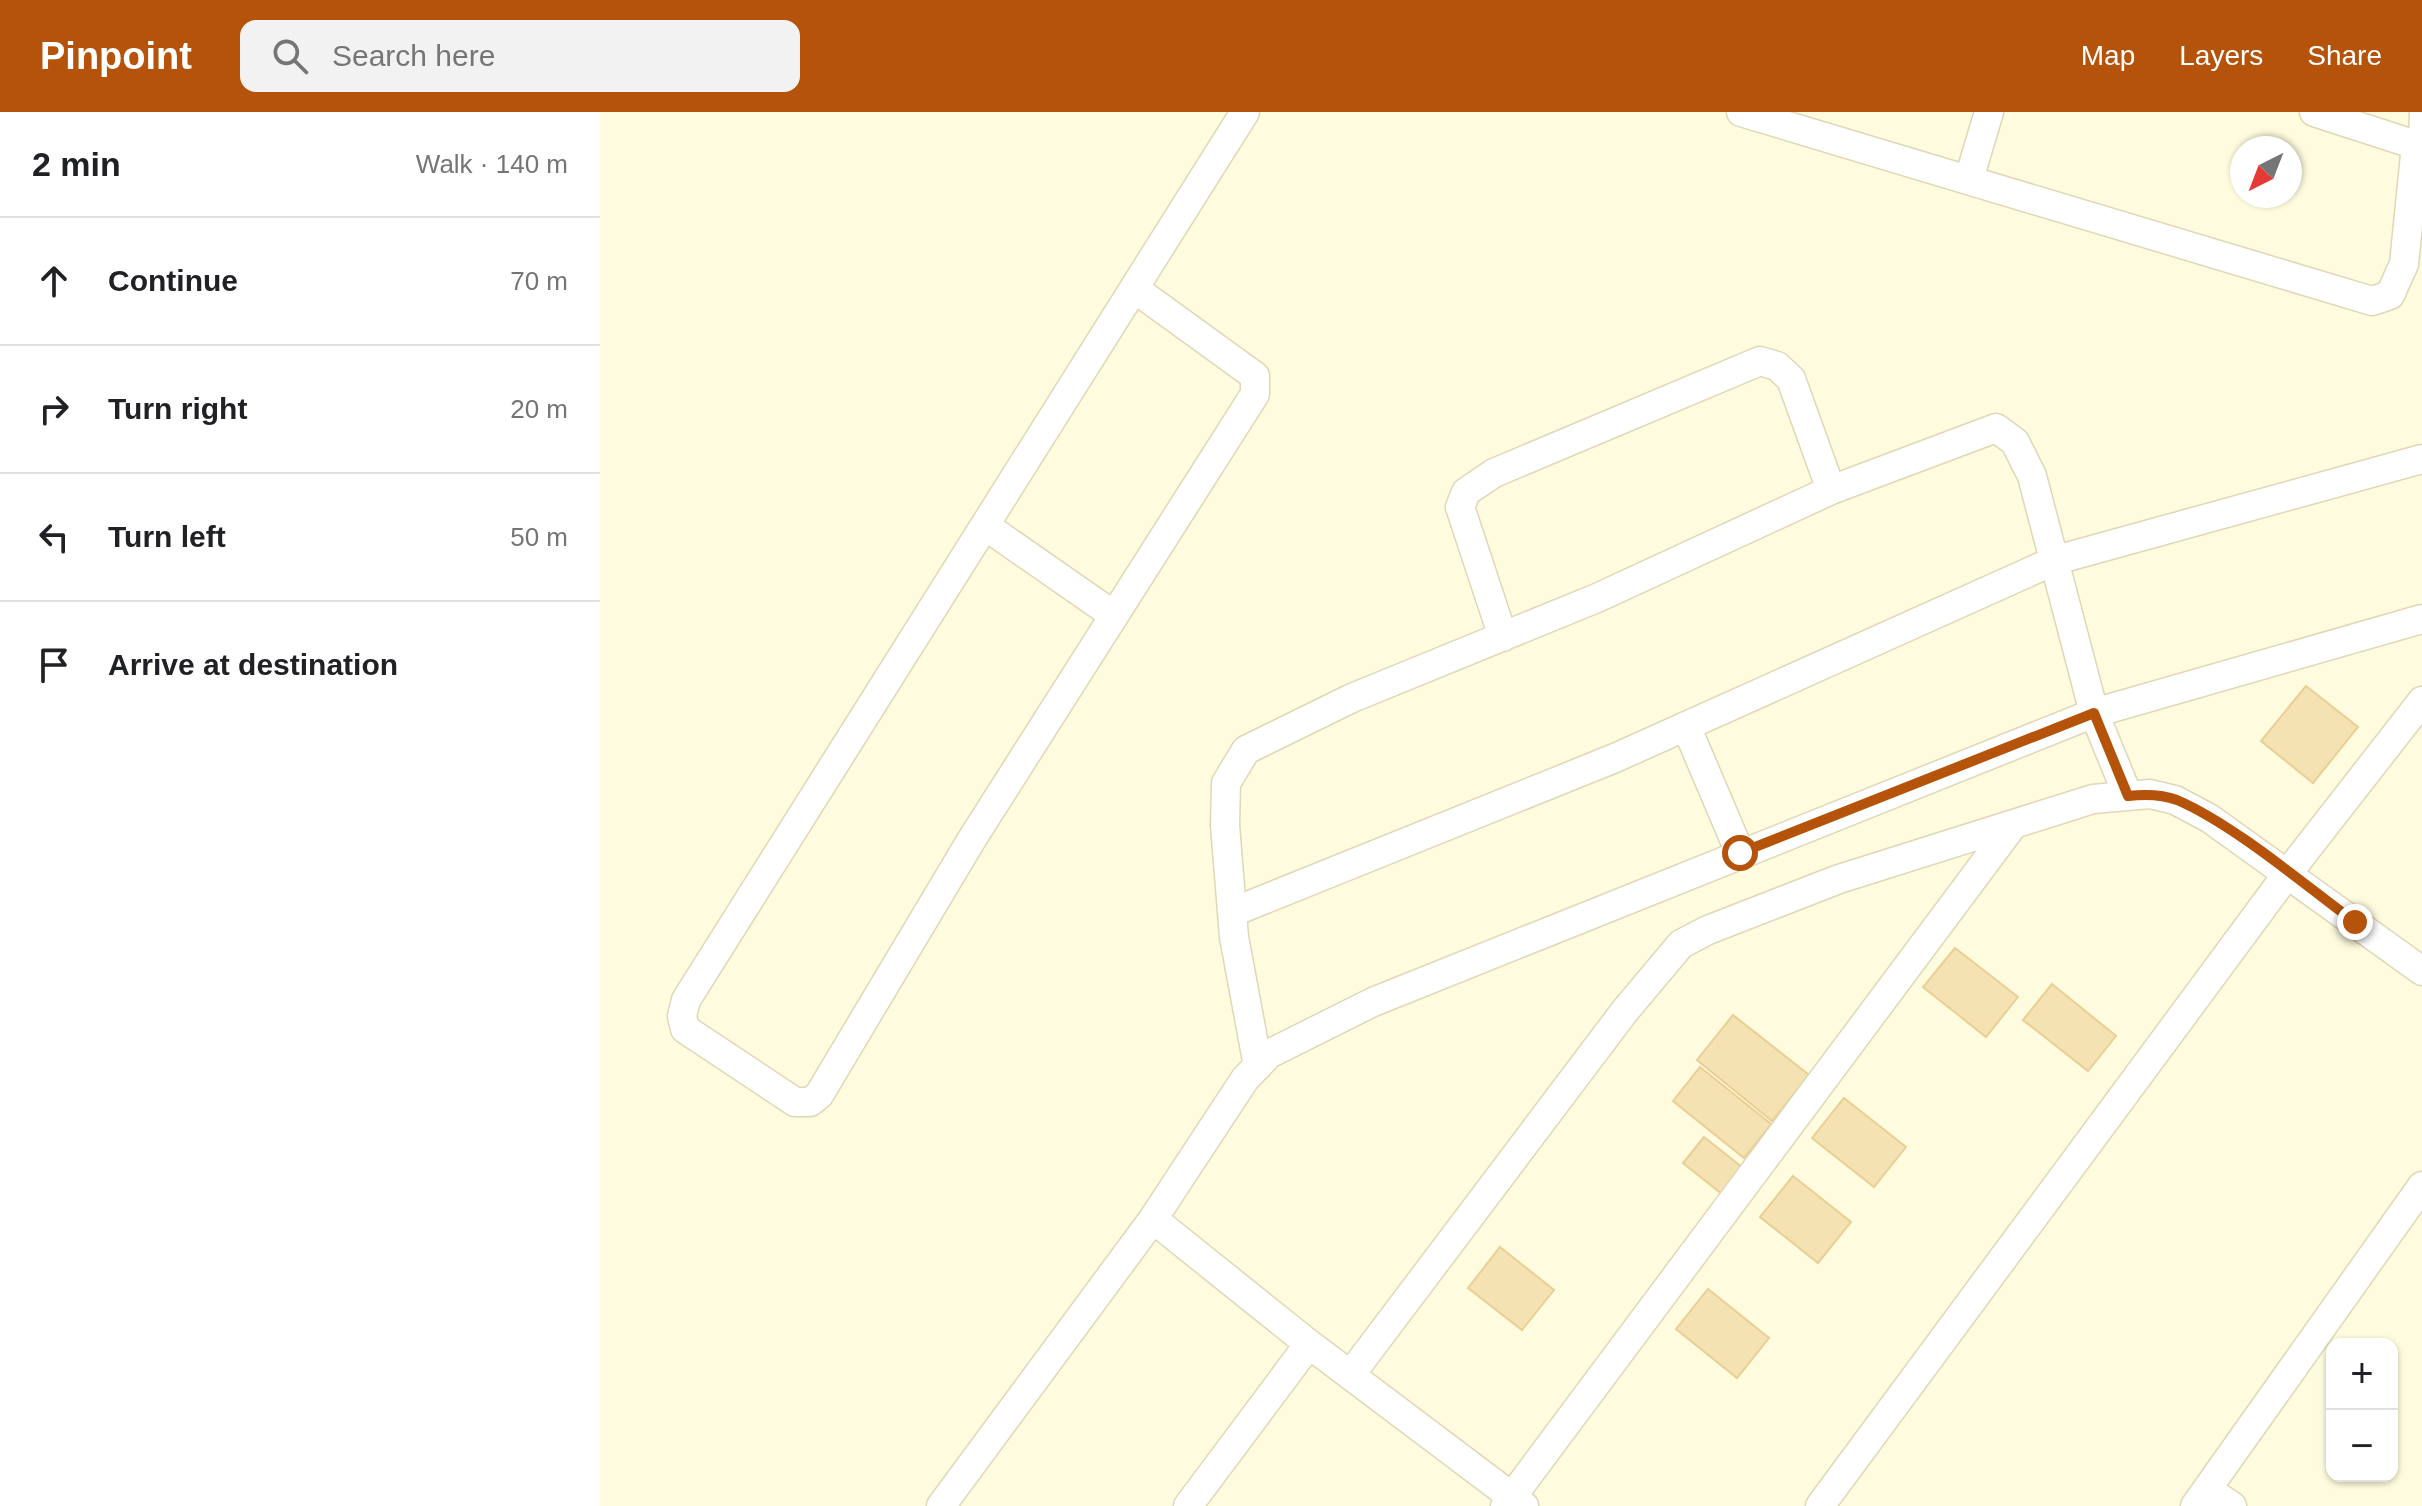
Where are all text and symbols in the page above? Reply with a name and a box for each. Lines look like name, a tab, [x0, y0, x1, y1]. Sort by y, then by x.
search box	[240, 20, 800, 92]
icon: search	[268, 34, 312, 78]
text: Pinpoint	[40, 35, 192, 77]
text: Search here	[332, 39, 495, 72]
text: Map	[2081, 40, 2135, 71]
text: Layers	[2179, 40, 2263, 71]
text: Share	[2307, 40, 2382, 71]
north arrow	[2230, 136, 2302, 208]
text: 2 min	[32, 145, 121, 183]
text: Walk · 140 m	[416, 149, 568, 179]
icon: ahead	[32, 259, 76, 303]
text: Continue	[108, 264, 238, 297]
text: 70 m	[510, 266, 568, 296]
icon: right	[32, 387, 76, 431]
text: Turn right	[108, 392, 247, 425]
text: 20 m	[510, 394, 568, 424]
icon: left	[32, 515, 76, 559]
text: Turn left	[108, 520, 226, 553]
text: 50 m	[510, 522, 568, 552]
icon: arrive	[32, 643, 76, 687]
text: Arrive at destination	[108, 648, 398, 681]
route start	[1722, 835, 1758, 871]
route end	[2337, 904, 2373, 940]
map controls	[2326, 1338, 2398, 1482]
button: +	[2326, 1338, 2398, 1410]
button: −	[2326, 1410, 2398, 1482]

